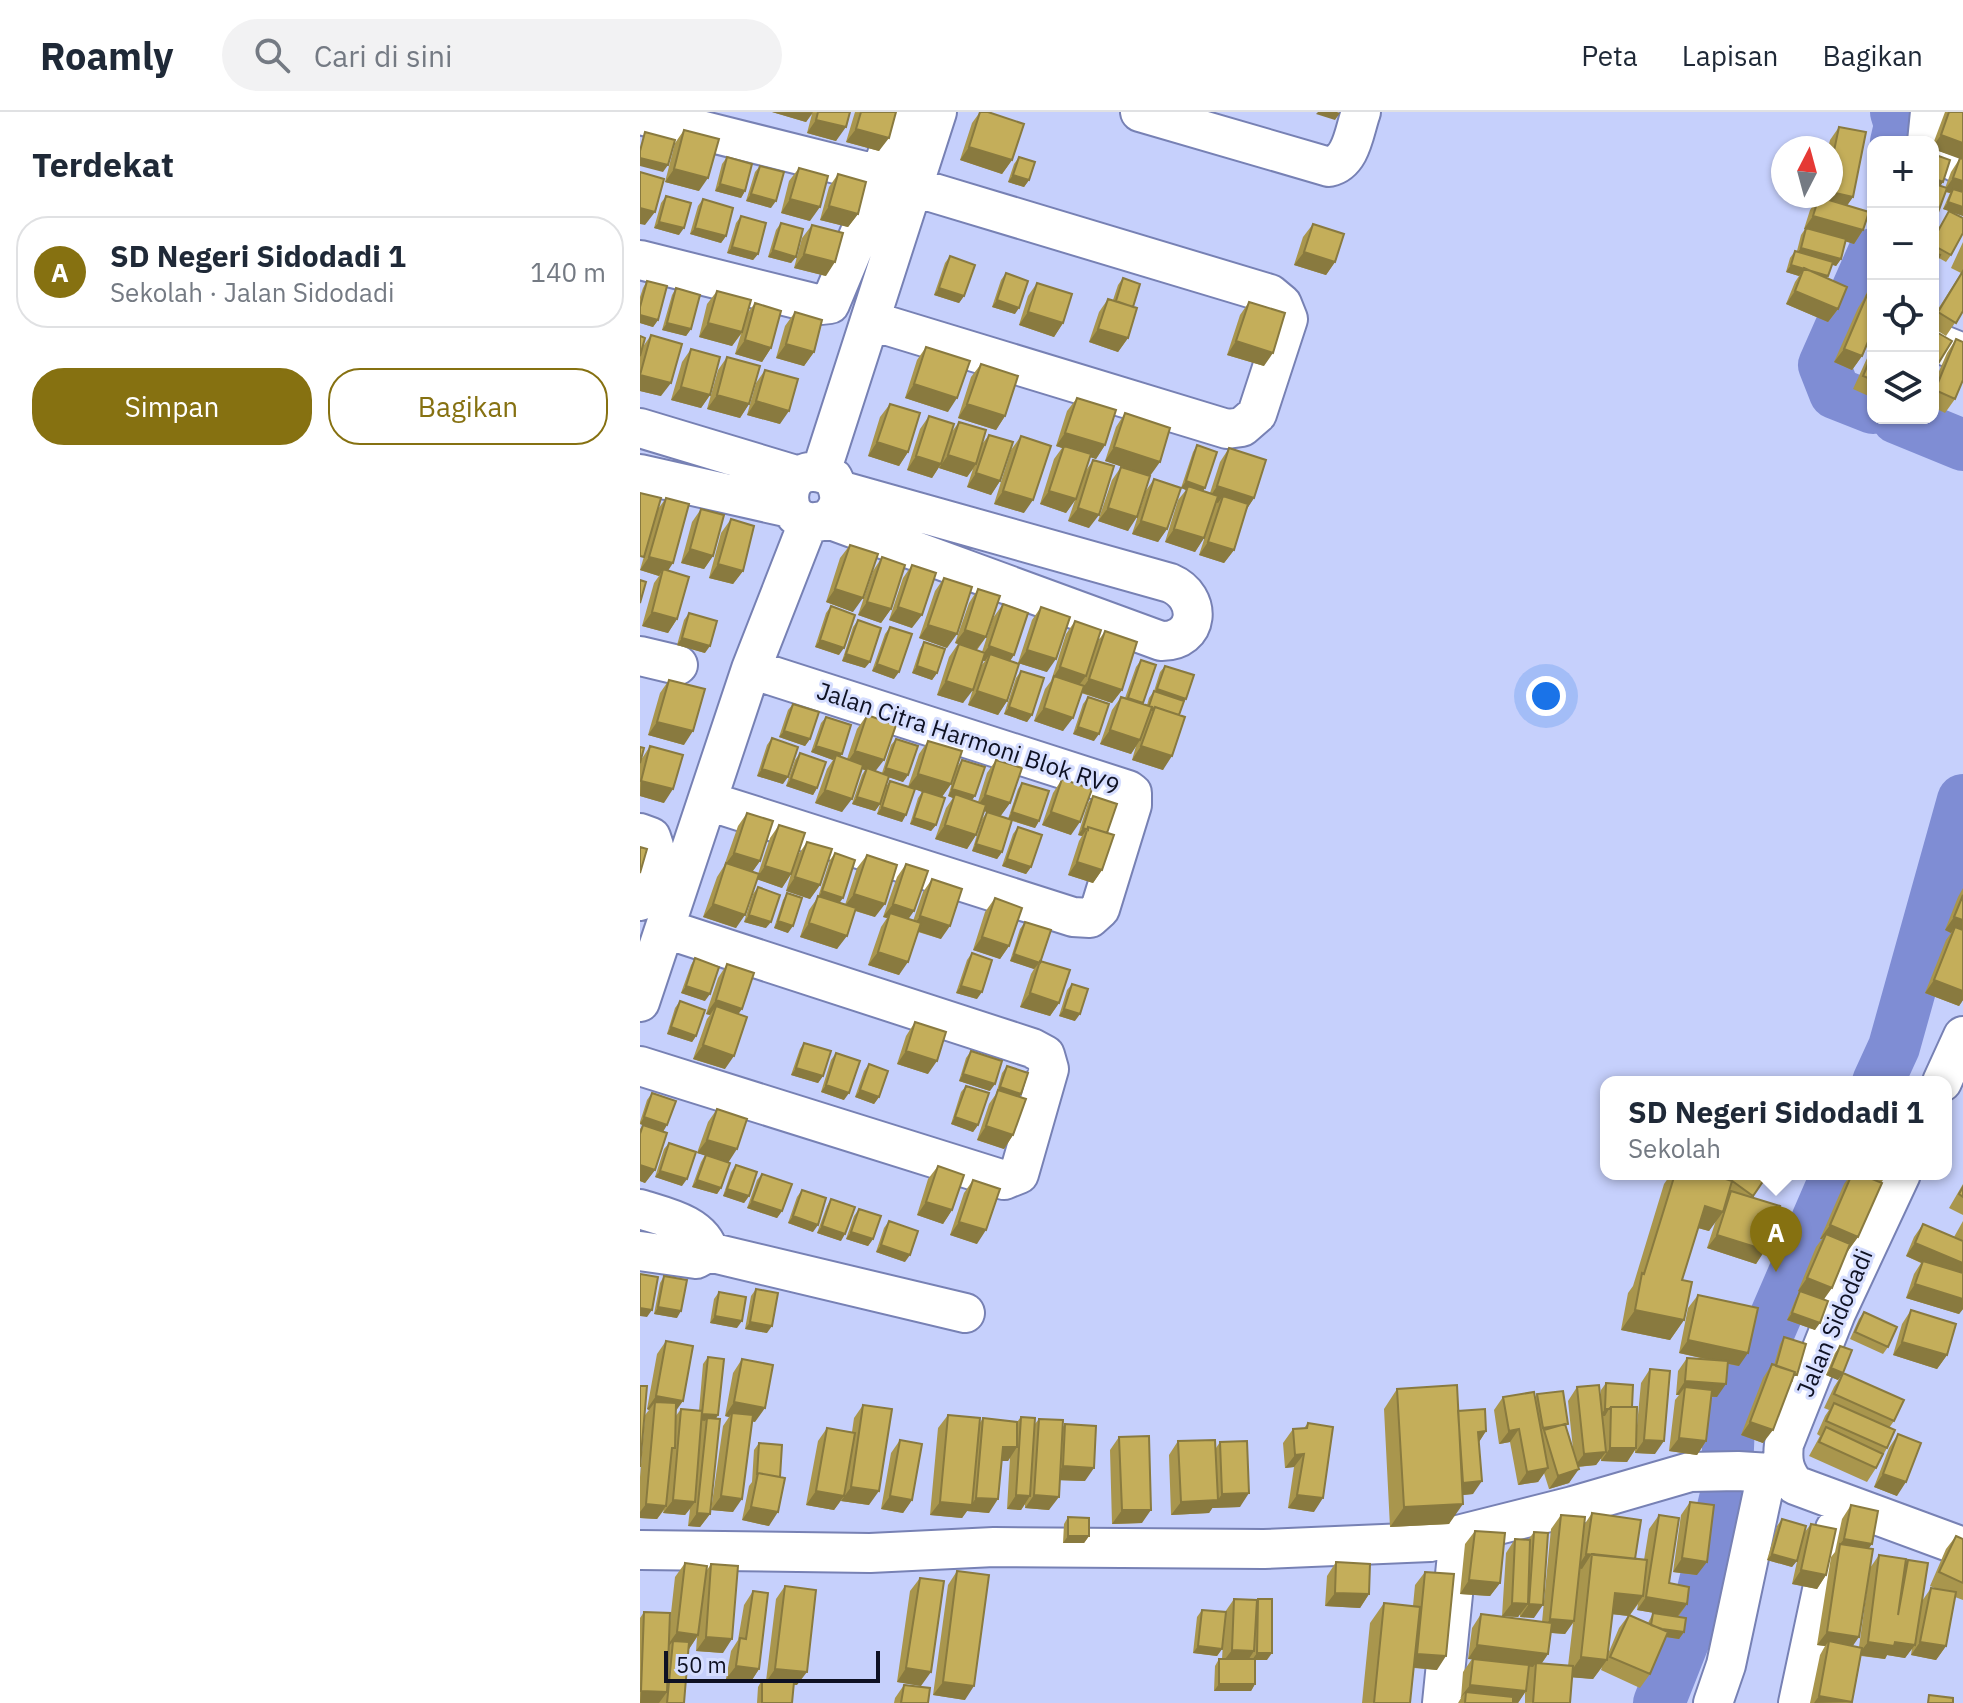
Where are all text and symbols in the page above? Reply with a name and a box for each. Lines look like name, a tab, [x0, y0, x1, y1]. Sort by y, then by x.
search box	[222, 19, 782, 91]
text: Roamly	[40, 31, 174, 80]
icon: search	[250, 33, 294, 77]
text: Cari di sini	[314, 36, 453, 75]
text: Peta	[1581, 37, 1638, 74]
text: Lapisan	[1682, 37, 1779, 74]
text: Bagikan	[1823, 37, 1923, 74]
north arrow	[1771, 136, 1843, 208]
map controls	[1867, 136, 1939, 424]
button: +	[1867, 136, 1939, 208]
text: Terdekat	[32, 142, 174, 186]
button: −	[1867, 208, 1939, 280]
text: SD Negeri Sidodadi 1	[110, 236, 406, 275]
text: A	[51, 255, 69, 289]
text: 140 m	[530, 255, 606, 289]
text: Sekolah · Jalan Sidodadi	[110, 275, 394, 309]
button: locate	[1867, 280, 1939, 352]
button: layers	[1867, 352, 1939, 424]
button: Simpan	[32, 368, 312, 445]
button: Bagikan	[328, 368, 608, 445]
street label: Jalan Citra Harmoni Blok RV9	[813, 674, 1124, 802]
your location	[1526, 676, 1566, 716]
popup	[1600, 1076, 1952, 1180]
text: SD Negeri Sidodadi 1	[1628, 1092, 1924, 1131]
text: Sekolah	[1628, 1131, 1721, 1165]
pin: A	[1750, 1206, 1802, 1272]
street label: Jalan Sidodadi	[1789, 1244, 1880, 1401]
scale bar	[664, 1647, 880, 1683]
text: 50 m	[676, 1650, 727, 1679]

